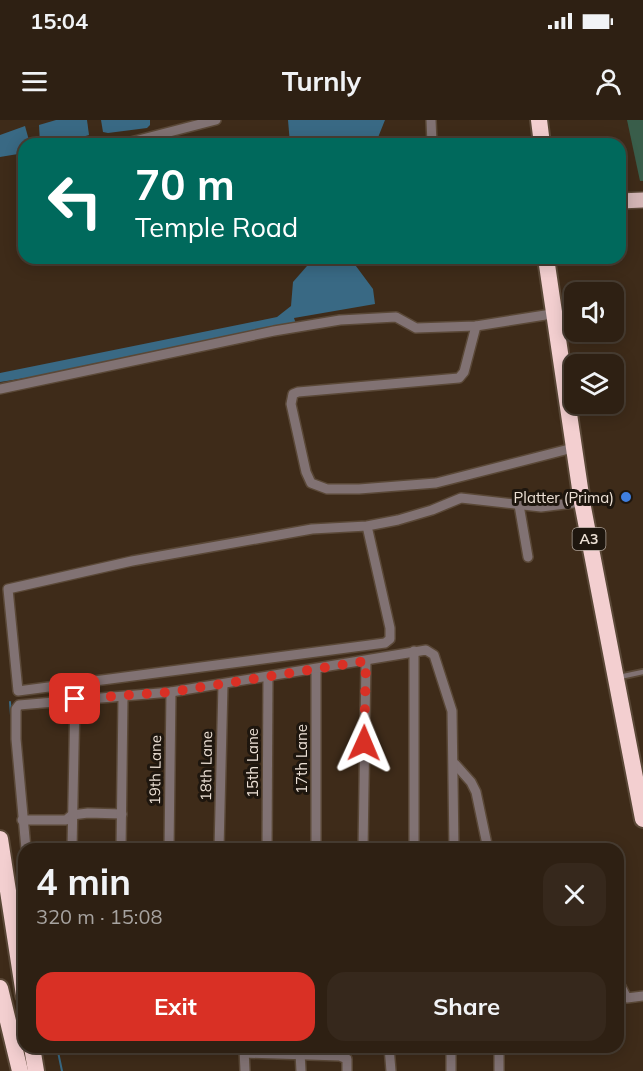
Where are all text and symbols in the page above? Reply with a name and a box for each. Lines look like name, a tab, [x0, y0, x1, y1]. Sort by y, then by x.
text: 15:04	[30, 7, 88, 35]
text: Turnly	[282, 64, 361, 98]
icon: menu	[18, 65, 51, 98]
icon: person	[592, 65, 625, 98]
text: 70 m	[135, 158, 235, 211]
icon: left	[36, 162, 114, 240]
text: Temple Road	[135, 210, 298, 244]
map controls	[564, 282, 624, 414]
button: sound	[564, 282, 624, 342]
button: layers	[564, 354, 624, 414]
place label: Platter (Prima)	[514, 488, 614, 507]
marker: Platter (Prima)	[619, 490, 633, 504]
road number: A3	[572, 528, 606, 550]
pin	[49, 673, 100, 724]
icon: arrive	[58, 682, 91, 715]
position arrow	[332, 711, 396, 775]
street label: 17th Lane	[292, 724, 311, 794]
street label: 15th Lane	[243, 728, 262, 798]
street label: 18th Lane	[196, 731, 216, 801]
street label: 19th Lane	[145, 735, 165, 805]
text: 4 min	[36, 859, 131, 904]
button: close	[543, 863, 606, 926]
text: 320 m · 15:08	[36, 904, 162, 929]
button: Exit	[36, 972, 315, 1041]
button: Share	[327, 972, 606, 1041]

